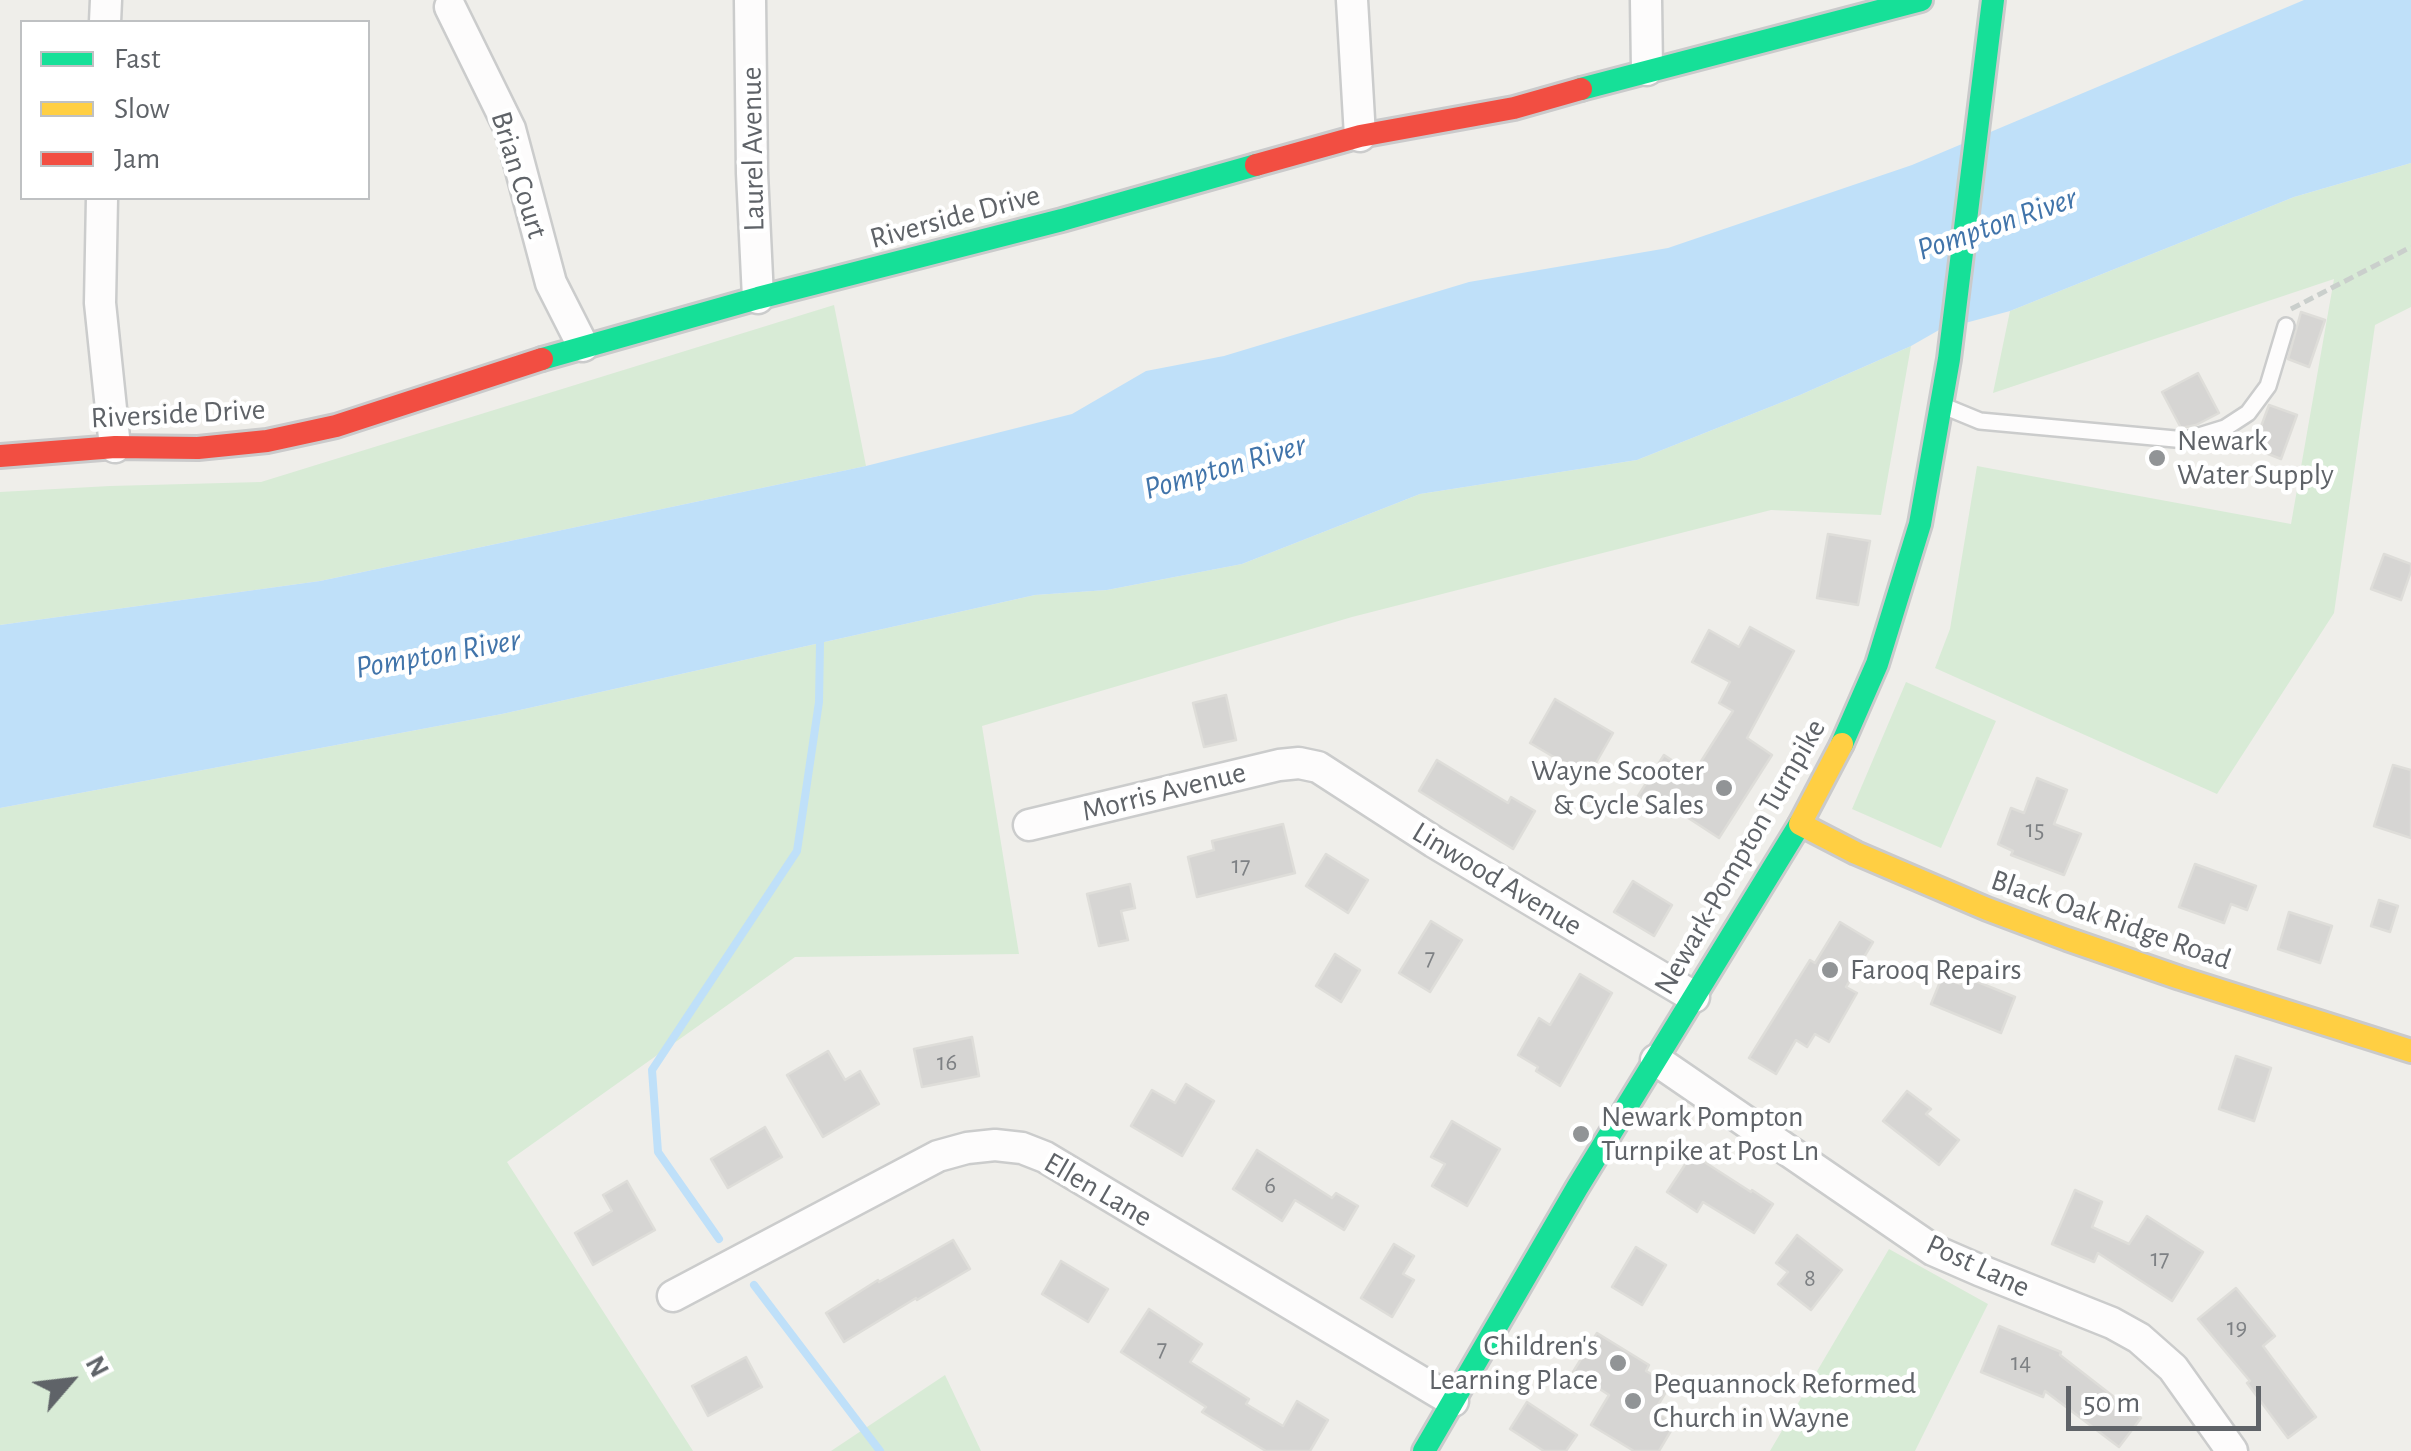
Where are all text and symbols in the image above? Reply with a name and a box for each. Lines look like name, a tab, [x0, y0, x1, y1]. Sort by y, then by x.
legend	[20, 20, 370, 200]
text: Fast	[114, 44, 161, 74]
street label: Laurel Avenue	[734, 66, 772, 232]
text: Slow	[114, 94, 170, 124]
street label: Brian Court	[483, 107, 555, 243]
text: Jam	[114, 144, 160, 174]
street label: Riverside Drive	[866, 177, 1044, 257]
water label: Pompton River	[1912, 179, 2082, 269]
street label: Riverside Drive	[90, 391, 266, 437]
place label: Newark Water Supply	[2177, 423, 2334, 494]
water label: Pompton River	[1140, 426, 1310, 508]
marker: Newark Water Supply	[2146, 447, 2168, 469]
water label: Pompton River	[353, 621, 523, 687]
street label: Newark-Pompton Turnpike	[1646, 713, 1834, 1001]
place label: Wayne Scooter & Cycle Sales	[1531, 753, 1704, 824]
street label: Morris Avenue	[1078, 754, 1250, 830]
marker: Wayne Scooter & Cycle Sales	[1713, 777, 1735, 799]
street label: Linwood Avenue	[1406, 814, 1588, 944]
house number: 15	[2025, 814, 2045, 844]
house number: 17	[1231, 850, 1251, 880]
street label: Black Oak Ridge Road	[1986, 862, 2236, 978]
house number: 7	[1425, 942, 1435, 972]
place label: Farooq Repairs	[1850, 952, 2022, 988]
marker: Farooq Repairs	[1819, 959, 1841, 981]
house number: 16	[937, 1047, 957, 1077]
place label: Newark Pompton Turnpike at Post Ln	[1601, 1099, 1819, 1170]
marker: Newark Pompton Turnpike at Post Ln	[1570, 1123, 1592, 1145]
street label: Ellen Lane	[1038, 1145, 1158, 1235]
house number: 6	[1264, 1170, 1276, 1200]
street label: Post Lane	[1921, 1226, 2035, 1306]
house number: 17	[2150, 1243, 2170, 1273]
house number: 8	[1804, 1263, 1816, 1293]
house number: 19	[2227, 1312, 2247, 1342]
place label: Children's Learning Place	[1429, 1328, 1598, 1398]
north arrow	[20, 1331, 120, 1431]
house number: 7	[1157, 1333, 1167, 1363]
house number: 14	[2011, 1347, 2031, 1377]
text: N	[80, 1352, 113, 1382]
marker: Children's Learning Place	[1607, 1352, 1629, 1374]
place label: Pequannock Reformed Church in Wayne	[1653, 1366, 1916, 1436]
scale bar	[2071, 1366, 2266, 1428]
text: 50 m	[2083, 1388, 2140, 1418]
marker: Pequannock Reformed Church in Wayne	[1622, 1390, 1644, 1412]

